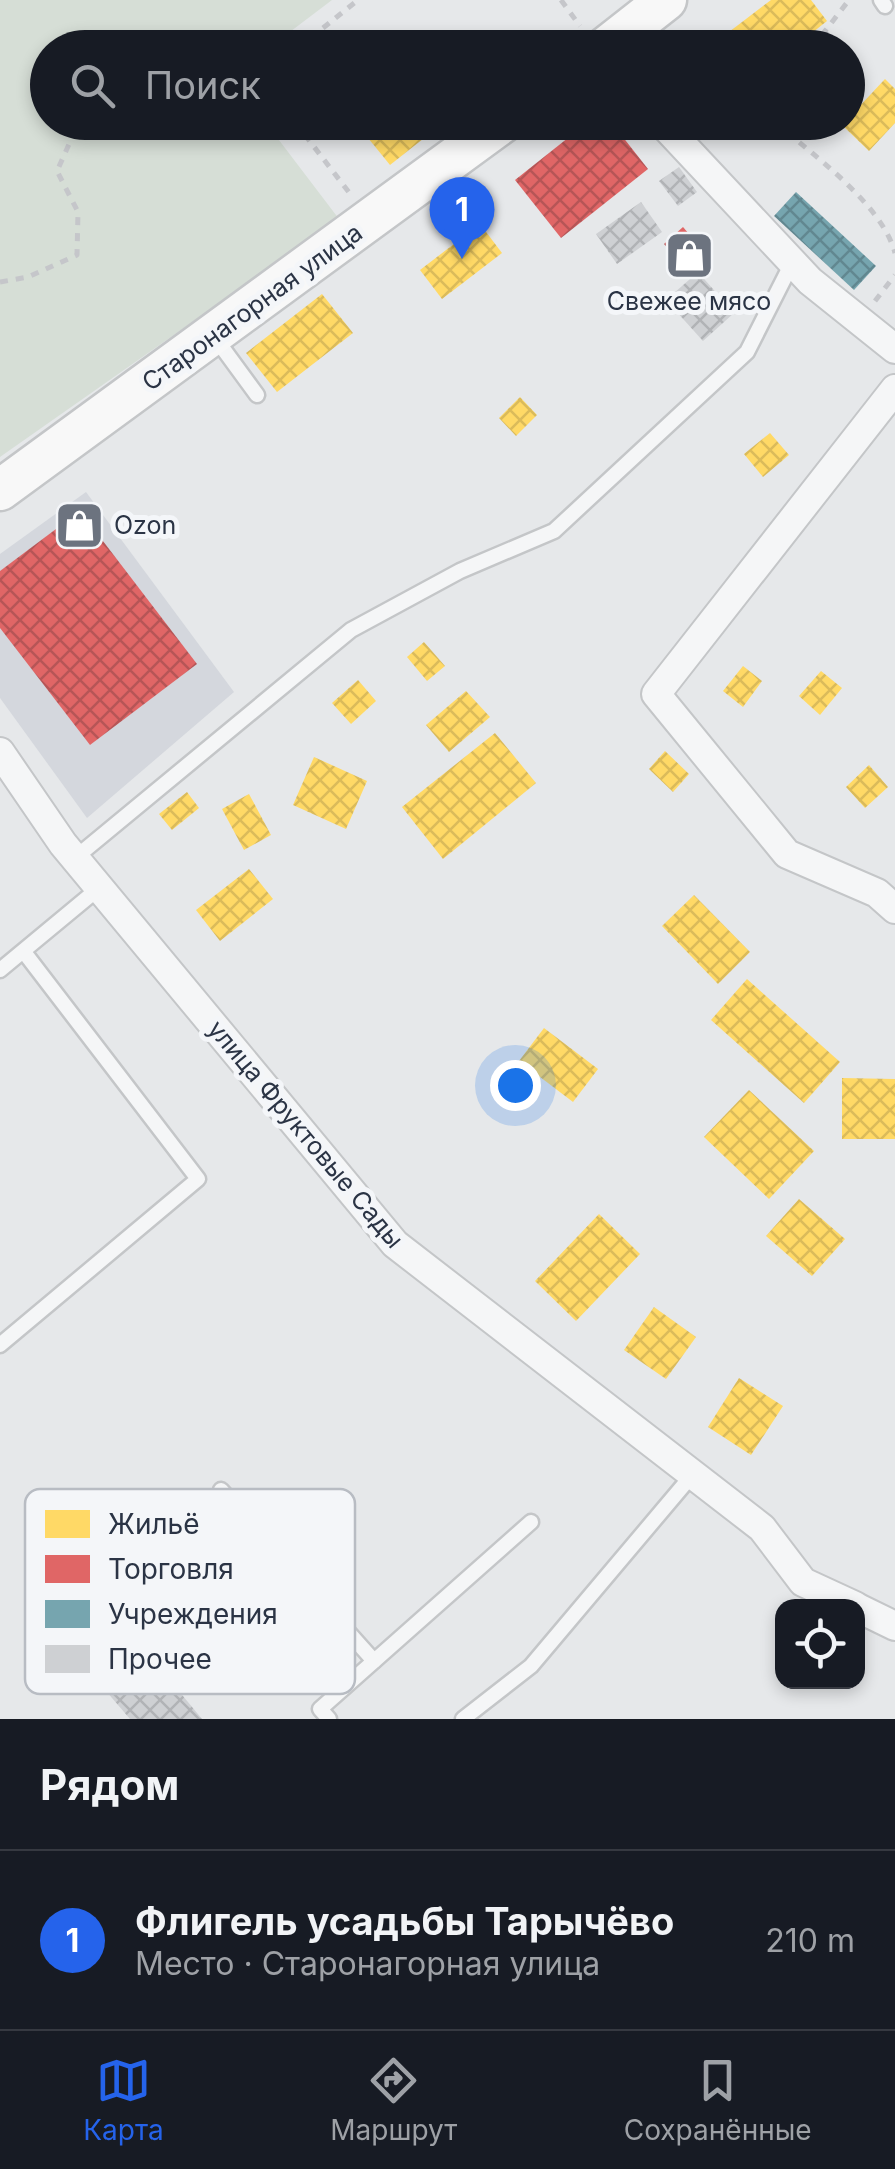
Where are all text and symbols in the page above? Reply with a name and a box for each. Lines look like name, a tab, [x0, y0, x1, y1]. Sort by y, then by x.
search box	[30, 30, 865, 140]
icon: search	[65, 58, 120, 113]
text: Поиск	[145, 62, 261, 108]
pin: 1	[430, 176, 494, 259]
street label: Старонагорная улица	[136, 217, 368, 397]
shop icon: Свежее мясо	[663, 229, 715, 281]
place label: Свежее мясо	[607, 286, 771, 316]
shop icon: Ozon	[53, 499, 105, 551]
place label: Ozon	[114, 510, 176, 540]
street label: улица Фруктовые Сады	[202, 1014, 410, 1254]
your location	[490, 1060, 541, 1111]
legend	[25, 1489, 355, 1694]
text: Жильё	[108, 1507, 200, 1541]
text: Торговля	[108, 1552, 234, 1586]
text: Учреждения	[108, 1597, 278, 1631]
map controls	[775, 1599, 865, 1689]
button: locate	[775, 1599, 865, 1689]
text: Прочее	[108, 1642, 212, 1676]
text: Рядом	[40, 1759, 179, 1810]
text: Флигель усадьбы Тарычёво	[135, 1898, 674, 1944]
text: 1	[66, 1921, 79, 1960]
text: 210 m	[765, 1921, 855, 1960]
text: Место · Старонагорная улица	[135, 1944, 600, 1983]
tab: Карта	[83, 2053, 164, 2147]
tab: Маршрут	[330, 2053, 457, 2147]
tab: Сохранённые	[624, 2053, 812, 2147]

